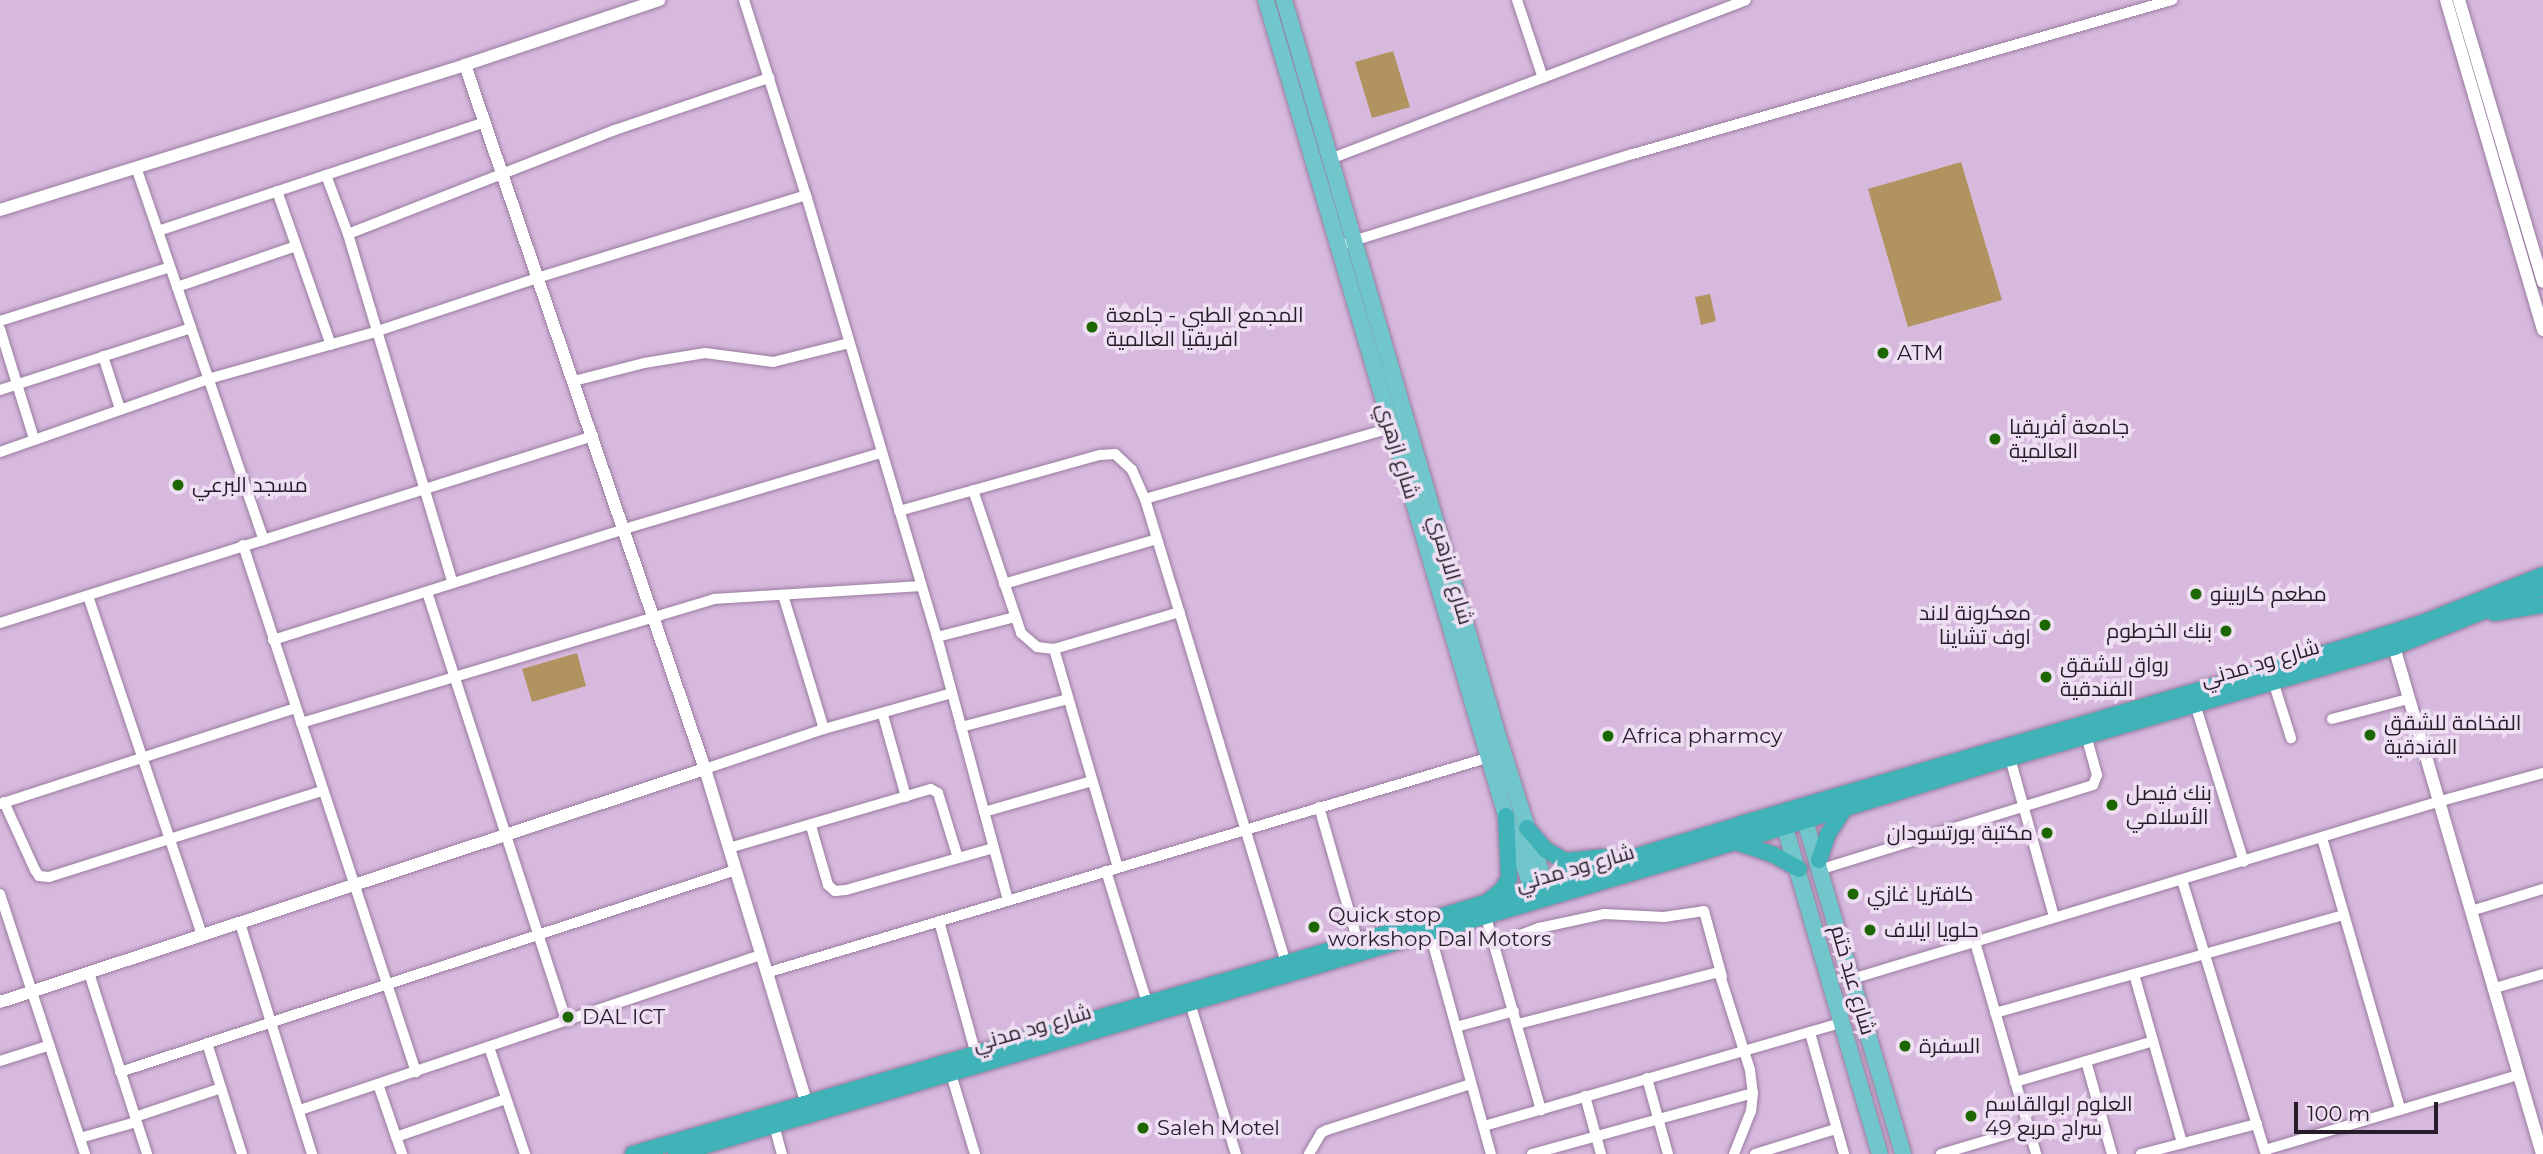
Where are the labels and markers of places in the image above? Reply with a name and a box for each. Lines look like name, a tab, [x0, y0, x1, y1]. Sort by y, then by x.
place label: المجمع الطبي - جامعة افريقيا العالمية	[1106, 302, 1304, 352]
marker: المجمع الطبي - جامعة افريقيا العالمية	[1084, 319, 1100, 335]
place label: ATM	[1897, 340, 1943, 366]
marker: ATM	[1875, 345, 1891, 361]
place label: جامعة أفريقيا العالمية	[2009, 414, 2129, 464]
marker: جامعة أفريقيا العالمية	[1987, 431, 2003, 447]
place label: مسجد البرعي	[192, 472, 308, 498]
marker: مسجد البرعي	[170, 477, 186, 493]
place label: مطعم كاربينو	[2210, 581, 2327, 607]
marker: مطعم كاربينو	[2188, 586, 2204, 602]
place label: معكرونة لاند اوف تشاينا	[1919, 600, 2031, 650]
marker: معكرونة لاند اوف تشاينا	[2037, 617, 2053, 633]
place label: بنك الخرطوم	[2106, 618, 2212, 644]
marker: بنك الخرطوم	[2218, 623, 2234, 639]
place label: رواق للشقق الفندقية	[2060, 652, 2169, 702]
marker: رواق للشقق الفندقية	[2038, 669, 2054, 685]
place label: الفخامة للشقق الفندقية	[2384, 710, 2521, 760]
place label: Africa pharmcy	[1622, 723, 1782, 749]
marker: الفخامة للشقق الفندقية	[2362, 727, 2378, 743]
marker: Africa pharmcy	[1600, 728, 1616, 744]
place label: بنك فيصل الأسلامي	[2126, 780, 2212, 830]
marker: بنك فيصل الأسلامي	[2104, 797, 2120, 813]
place label: مكتبة بورتسودان	[1887, 820, 2033, 846]
marker: مكتبة بورتسودان	[2039, 825, 2055, 841]
place label: كافتريا غازي	[1867, 881, 1973, 907]
marker: كافتريا غازي	[1845, 886, 1861, 902]
place label: Quick stop workshop Dal Motors	[1328, 902, 1551, 952]
place label: حلويا ايلاف	[1884, 917, 1979, 943]
marker: Quick stop workshop Dal Motors	[1306, 919, 1322, 935]
marker: حلويا ايلاف	[1862, 922, 1878, 938]
place label: DAL ICT	[582, 1004, 665, 1030]
marker: DAL ICT	[560, 1009, 576, 1025]
place label: السفرة	[1919, 1033, 1980, 1059]
marker: السفرة	[1897, 1038, 1913, 1054]
place label: العلوم ابوالقاسم سراج مربع 49	[1985, 1091, 2133, 1141]
marker: العلوم ابوالقاسم سراج مربع 49	[1963, 1108, 1979, 1124]
place label: Saleh Motel	[1157, 1115, 1280, 1141]
marker: Saleh Motel	[1135, 1120, 1151, 1136]

